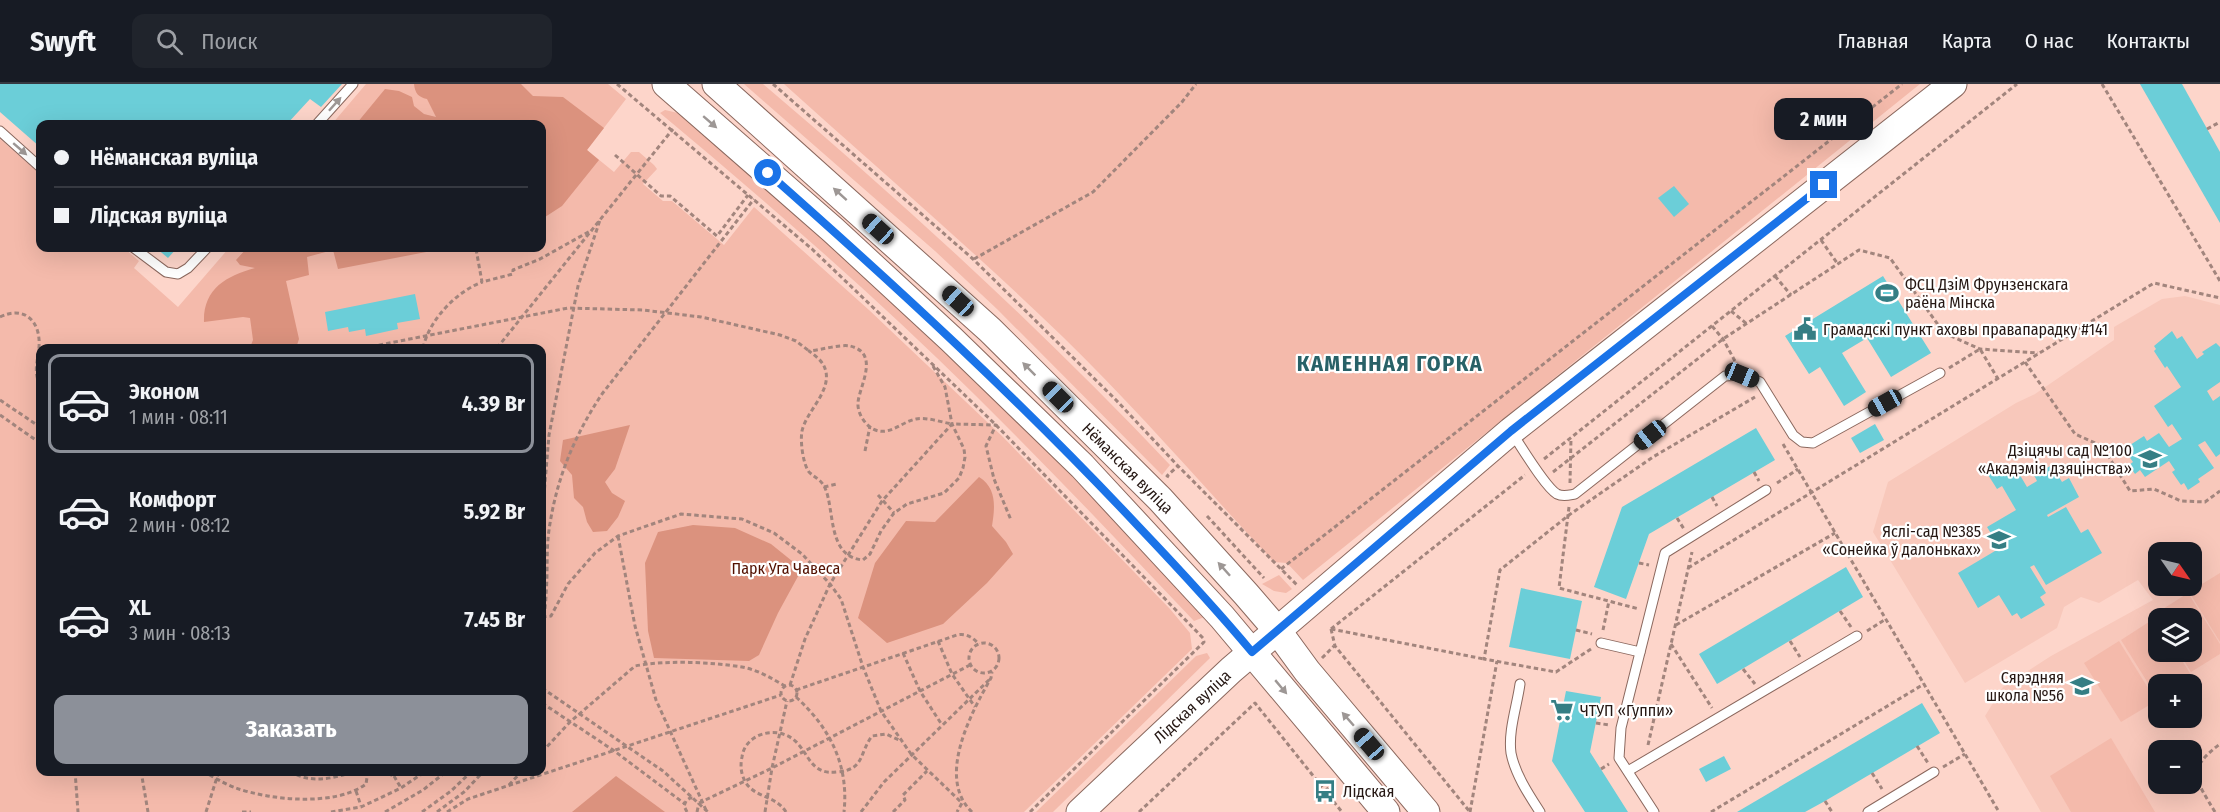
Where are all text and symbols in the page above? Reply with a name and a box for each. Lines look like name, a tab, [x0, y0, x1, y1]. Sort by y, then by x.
search box	[132, 14, 552, 68]
text: Swyft	[30, 25, 96, 58]
icon: search	[153, 25, 186, 58]
text: Поиск	[201, 28, 258, 55]
text: Главная	[1838, 28, 1909, 54]
text: Карта	[1942, 28, 1992, 54]
text: О нас	[2025, 28, 2073, 54]
text: Контакты	[2106, 28, 2190, 54]
one-way arrow	[328, 97, 341, 112]
callout: 2 мин	[1774, 98, 1874, 140]
text: 2 мин	[1800, 107, 1847, 131]
one-way arrow	[702, 115, 717, 128]
one-way arrow	[12, 142, 27, 155]
text: Нёманская вуліца	[90, 144, 258, 171]
route start	[754, 159, 781, 186]
route end	[1810, 171, 1837, 198]
one-way arrow	[832, 187, 847, 201]
text: Лідская вуліца	[90, 202, 227, 229]
car	[859, 210, 897, 248]
place label: ФСЦ ДзіМ Фрунзенскага раёна Мінска	[1905, 275, 2068, 312]
sports icon: ФСЦ ДзіМ Фрунзенскага раёна Мінска	[1874, 280, 1900, 306]
car	[939, 282, 977, 320]
public building icon: Грамадскі пункт аховы правапарадку #141	[1792, 316, 1818, 342]
place label: Грамадскі пункт аховы правапарадку #141	[1823, 320, 2108, 339]
district label: КАМЕННАЯ ГОРКА	[1297, 350, 1483, 377]
car	[1722, 360, 1762, 390]
one-way arrow	[1023, 362, 1037, 376]
icon: car	[57, 377, 111, 431]
text: Эконом	[129, 378, 199, 405]
car	[1039, 378, 1077, 416]
car	[1865, 386, 1905, 420]
text: 4.39 Br	[462, 390, 525, 417]
text: 1 мин · 08:11	[129, 405, 228, 429]
car	[1630, 417, 1670, 453]
street label: Нёманская вуліца	[1078, 419, 1177, 518]
place label: Дзіцячы сад №100 «Акадэмія дзяцінства»	[1978, 441, 2132, 478]
school or university icon: Дзіцячы сад №100 «Акадэмія дзяцінства»	[2137, 446, 2163, 472]
icon: car	[57, 485, 111, 539]
text: Комфорт	[129, 486, 216, 513]
text: 5.92 Br	[463, 498, 525, 525]
text: 2 мин · 08:12	[129, 513, 230, 537]
place label: Яслі-сад №385 «Сонейка ў далоньках»	[1822, 522, 1981, 559]
school or university icon: Яслі-сад №385 «Сонейка ў далоньках»	[1986, 527, 2012, 553]
north arrow	[2148, 542, 2202, 596]
map controls	[2148, 542, 2202, 794]
park label: Парк Уга Чавеса	[732, 559, 841, 578]
one-way arrow	[1218, 562, 1231, 577]
icon: car	[57, 593, 111, 647]
text: XL	[129, 594, 151, 621]
text: 7.45 Br	[464, 606, 525, 633]
button: layers	[2148, 608, 2202, 662]
text: 3 мин · 08:13	[129, 621, 231, 645]
street label: Лідская вуліца	[1150, 666, 1235, 747]
place label: Сярэдняя школа №56	[1986, 668, 2064, 705]
school or university icon: Сярэдняя школа №56	[2069, 673, 2095, 699]
button: +	[2148, 674, 2202, 728]
one-way arrow	[1274, 679, 1287, 694]
button: Заказать	[54, 695, 528, 764]
supermarket icon: ЧТУП «Гуппи»	[1549, 697, 1575, 723]
place label: ЧТУП «Гуппи»	[1580, 701, 1673, 720]
one-way arrow	[1342, 712, 1355, 727]
car	[1350, 725, 1388, 763]
button: −	[2148, 740, 2202, 794]
bus stop icon: Лідская	[1312, 778, 1338, 804]
place label: Лідская	[1343, 782, 1394, 801]

